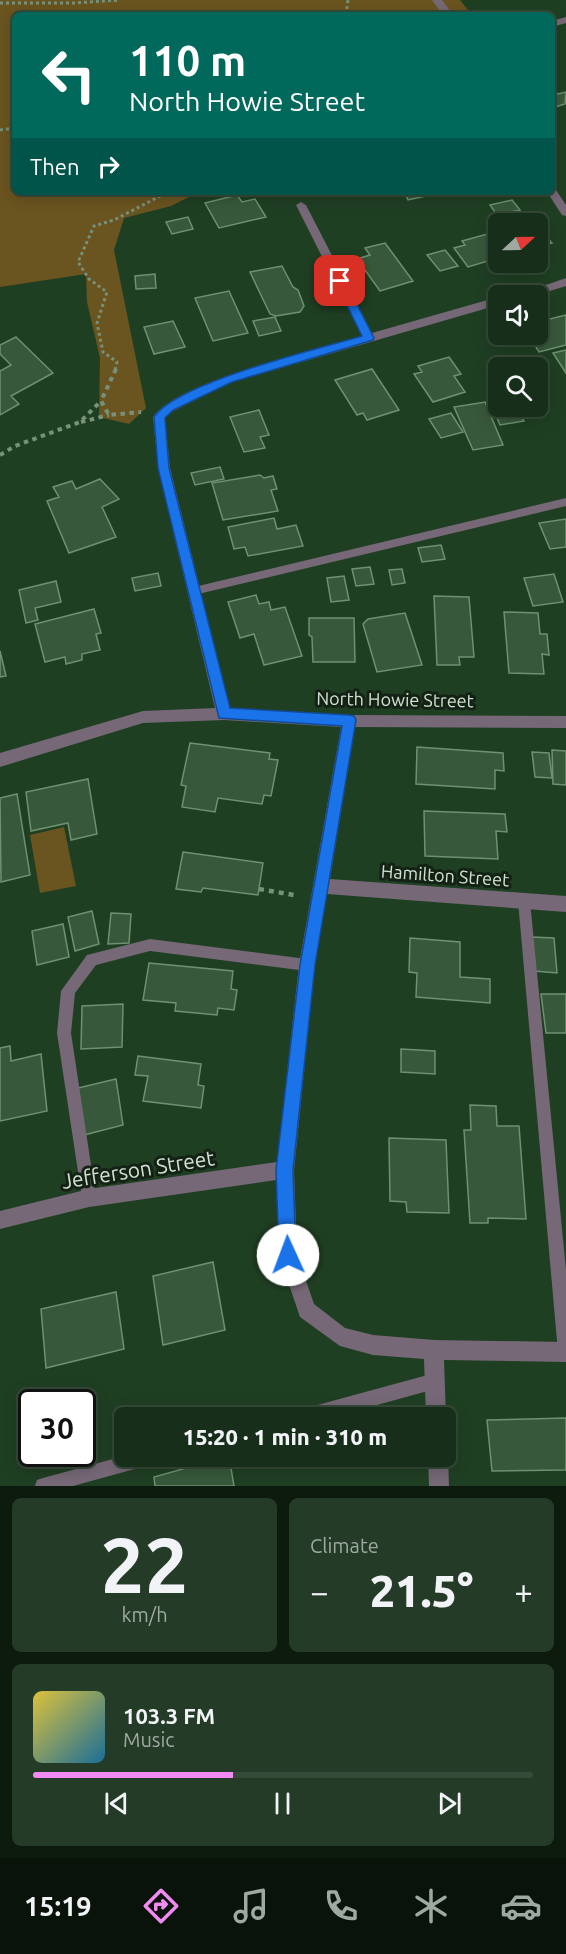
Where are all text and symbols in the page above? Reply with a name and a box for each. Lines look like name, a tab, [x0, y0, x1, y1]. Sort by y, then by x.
icon: left	[30, 36, 108, 114]
text: 110 m	[129, 37, 246, 84]
text: North Howie Street	[129, 86, 365, 116]
icon: right	[92, 150, 125, 183]
text: Then	[30, 154, 80, 179]
north arrow	[488, 213, 548, 273]
map controls	[488, 213, 548, 417]
pin	[314, 255, 365, 306]
icon: arrive	[323, 264, 356, 297]
button: sound	[488, 285, 548, 345]
button: search	[488, 357, 548, 417]
street label: North Howie Street	[316, 688, 474, 710]
street label: Hamilton Street	[380, 861, 510, 889]
street label: Jefferson Street	[60, 1145, 216, 1193]
position arrow	[256, 1223, 320, 1287]
speed limit sign: 30	[18, 1389, 96, 1467]
text: 15:20 · 1 min · 310 m	[183, 1424, 387, 1449]
text: 22	[101, 1520, 188, 1608]
text: Climate	[310, 1534, 379, 1557]
text: 21.5°	[370, 1565, 473, 1616]
text: −	[310, 1573, 329, 1610]
text: +	[514, 1573, 533, 1610]
text: km/h	[121, 1603, 168, 1626]
text: 103.3 FM	[123, 1703, 215, 1728]
text: Music	[123, 1728, 175, 1751]
icon: previous	[100, 1787, 133, 1820]
icon: pause	[266, 1787, 299, 1820]
icon: next	[433, 1787, 466, 1820]
icon: directions	[140, 1885, 182, 1927]
icon: music	[230, 1885, 272, 1927]
icon: phone	[320, 1885, 362, 1927]
icon: climate	[410, 1885, 452, 1927]
icon: car	[500, 1885, 542, 1927]
text: 15:19	[24, 1891, 92, 1921]

